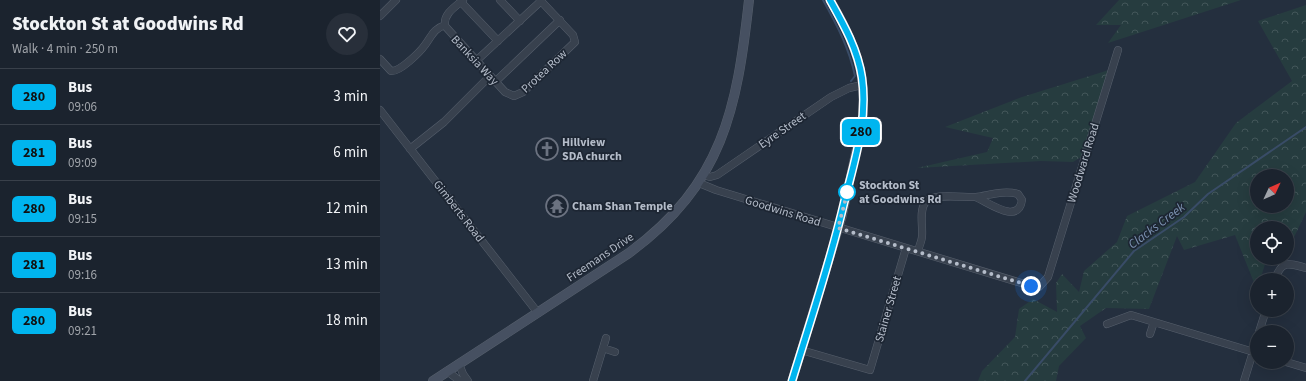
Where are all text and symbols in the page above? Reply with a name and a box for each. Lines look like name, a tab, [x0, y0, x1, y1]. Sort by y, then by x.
text: Stockton St at Goodwins Rd	[12, 11, 244, 38]
button: heart	[326, 13, 368, 55]
street label: Banksia Way	[447, 32, 503, 89]
text: Walk · 4 min · 250 m	[12, 40, 118, 58]
street label: Protea Row	[518, 45, 571, 97]
text: Bus	[68, 77, 92, 98]
text: 3 min	[333, 86, 368, 107]
text: 280	[23, 87, 45, 107]
text: 09:06	[68, 98, 97, 116]
street label: Eyre Street	[755, 108, 809, 153]
line badge: 280	[838, 119, 884, 145]
street label: Woodward Road	[1063, 121, 1104, 205]
text: 280	[850, 122, 872, 142]
text: Bus	[68, 133, 92, 154]
place label: Hillview SDA church	[562, 134, 622, 165]
church icon: Hillview SDA church	[534, 136, 560, 162]
text: 6 min	[333, 142, 368, 163]
text: 281	[23, 143, 45, 163]
text: 09:09	[68, 154, 97, 172]
north arrow	[1250, 169, 1294, 213]
map controls	[1250, 169, 1294, 369]
street label: Gimberts Road	[429, 177, 488, 246]
place label: Stockton St at Goodwins Rd	[859, 177, 941, 208]
marker: Stockton St at Goodwins Rd	[838, 183, 856, 201]
text: Bus	[68, 189, 92, 210]
street label: Goodwins Road	[743, 192, 823, 231]
temple icon: Cham Shan Temple	[544, 193, 570, 219]
text: 12 min	[326, 198, 368, 219]
place label: Cham Shan Temple	[572, 198, 673, 215]
water label: Clacks Creek	[1124, 198, 1189, 253]
text: 280	[23, 199, 45, 219]
text: 09:15	[68, 210, 97, 228]
button: locate	[1250, 221, 1294, 265]
street label: Freemans Drive	[563, 229, 637, 286]
text: Bus	[68, 245, 92, 266]
text: 13 min	[326, 254, 368, 275]
text: 281	[23, 255, 45, 275]
text: 09:16	[68, 266, 97, 284]
button: +	[1250, 273, 1294, 317]
street label: Stainer Street	[871, 274, 906, 344]
your location	[1021, 276, 1041, 296]
text: Bus	[68, 301, 92, 322]
text: 18 min	[326, 310, 368, 331]
text: 280	[23, 311, 45, 331]
text: 09:21	[68, 322, 97, 340]
button: −	[1250, 325, 1294, 369]

